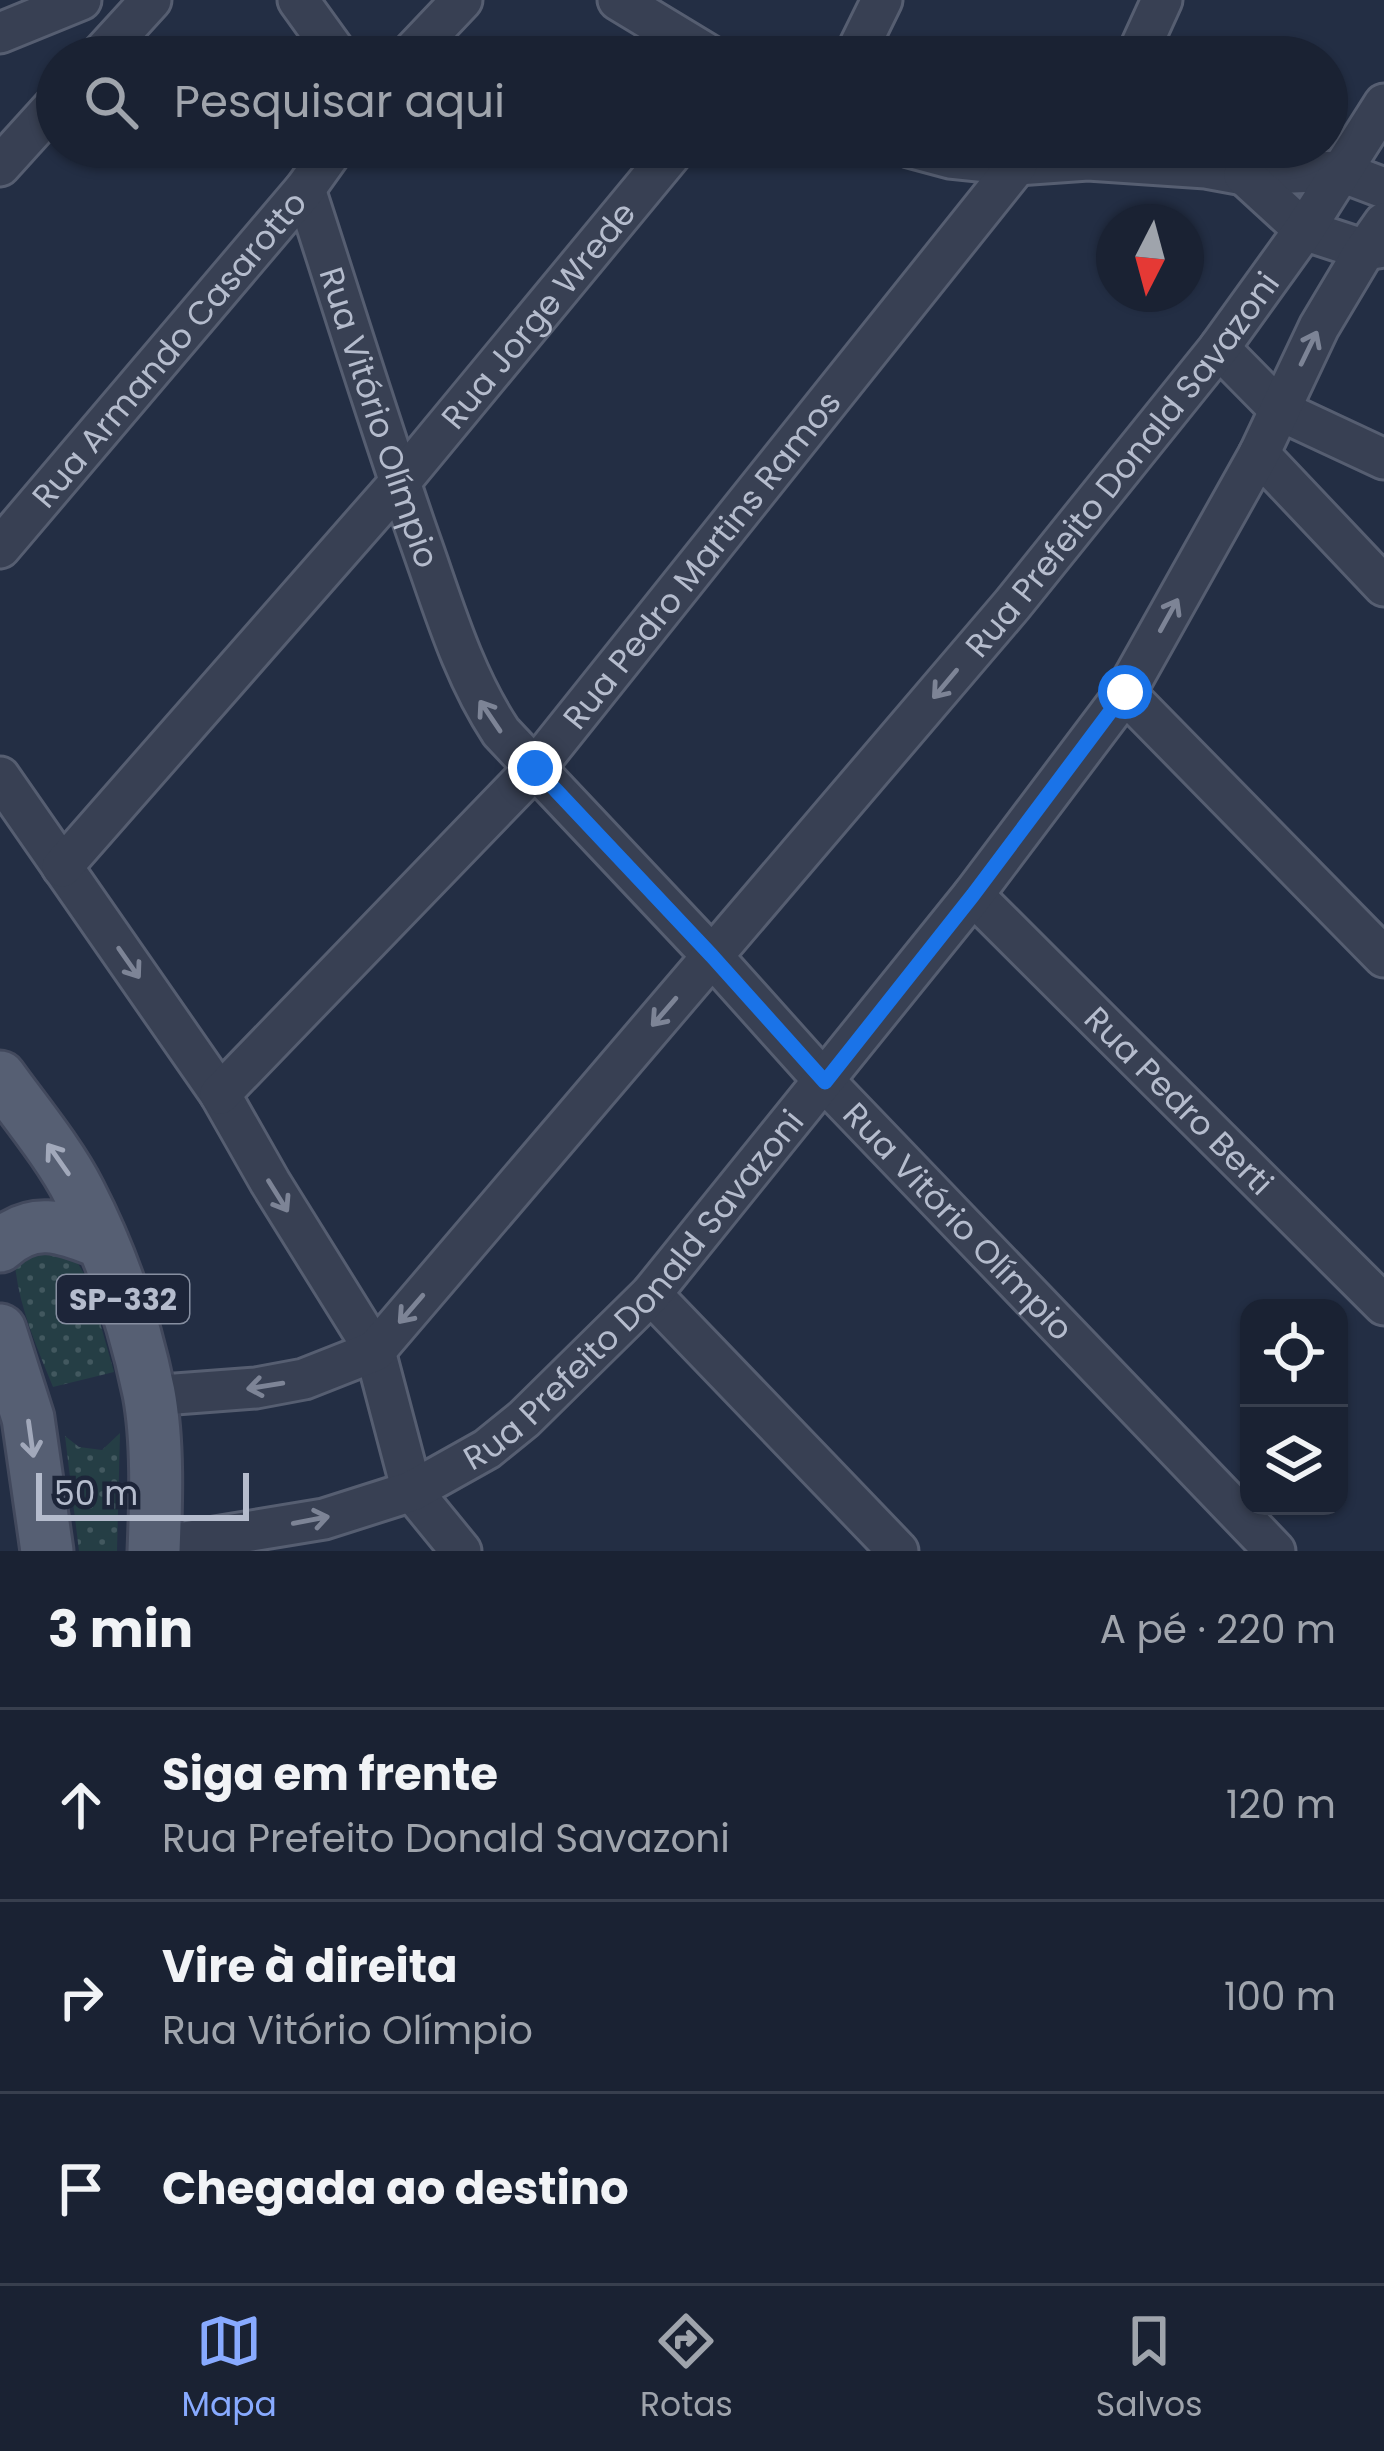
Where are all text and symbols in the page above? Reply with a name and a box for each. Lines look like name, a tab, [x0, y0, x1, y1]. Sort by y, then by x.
search box	[36, 36, 1348, 168]
icon: search	[78, 69, 144, 135]
text: Pesquisar aqui	[174, 70, 505, 133]
street label: Rua Armando Casarotto	[21, 180, 317, 518]
street label: Rua Jorge Wrede	[430, 191, 646, 439]
north arrow	[1096, 204, 1204, 312]
street label: Rua Vitório Olímpio	[308, 261, 451, 574]
street label: Rua Prefeito Donald Savazoni	[954, 262, 1290, 667]
one-way arrow	[1299, 331, 1321, 367]
street label: Rua Pedro Martins Ramos	[552, 380, 851, 739]
one-way arrow	[1157, 598, 1181, 633]
route start	[1098, 665, 1152, 719]
one-way arrow	[931, 668, 959, 699]
one-way arrow	[478, 700, 503, 734]
route end	[508, 741, 562, 795]
one-way arrow	[116, 945, 141, 979]
one-way arrow	[651, 996, 679, 1027]
street label: Rua Pedro Berti	[1074, 996, 1284, 1205]
street label: Rua Vitório Olímpio	[833, 1091, 1084, 1351]
street label: Rua Prefeito Donald Savazoni	[455, 1100, 814, 1481]
one-way arrow	[46, 1143, 71, 1176]
one-way arrow	[266, 1178, 290, 1212]
road number: SP-332	[57, 1275, 189, 1323]
one-way arrow	[397, 1293, 425, 1324]
map controls	[1240, 1299, 1348, 1515]
button: locate	[1240, 1299, 1348, 1407]
one-way arrow	[246, 1375, 285, 1398]
button: layers	[1240, 1407, 1348, 1515]
one-way arrow	[20, 1419, 43, 1458]
scale bar	[36, 1467, 249, 1520]
text: 50 m	[54, 1470, 138, 1517]
one-way arrow	[291, 1508, 330, 1530]
text: 3 min	[48, 1593, 193, 1665]
text: A pé · 220 m	[1100, 1602, 1336, 1657]
text: Siga em frente	[162, 1743, 498, 1806]
icon: ahead	[48, 1772, 114, 1838]
text: 120 m	[1226, 1777, 1336, 1832]
text: Rua Prefeito Donald Savazoni	[162, 1811, 730, 1866]
text: Vire à direita	[162, 1935, 458, 1998]
icon: right	[48, 1964, 114, 2030]
text: 100 m	[1224, 1969, 1336, 2024]
text: Rua Vitório Olímpio	[162, 2003, 533, 2058]
icon: arrive	[48, 2156, 114, 2222]
text: Chegada ao destino	[162, 2157, 629, 2220]
tab: Mapa	[182, 2308, 277, 2430]
tab: Rotas	[640, 2308, 733, 2430]
tab: Salvos	[1096, 2308, 1202, 2430]

